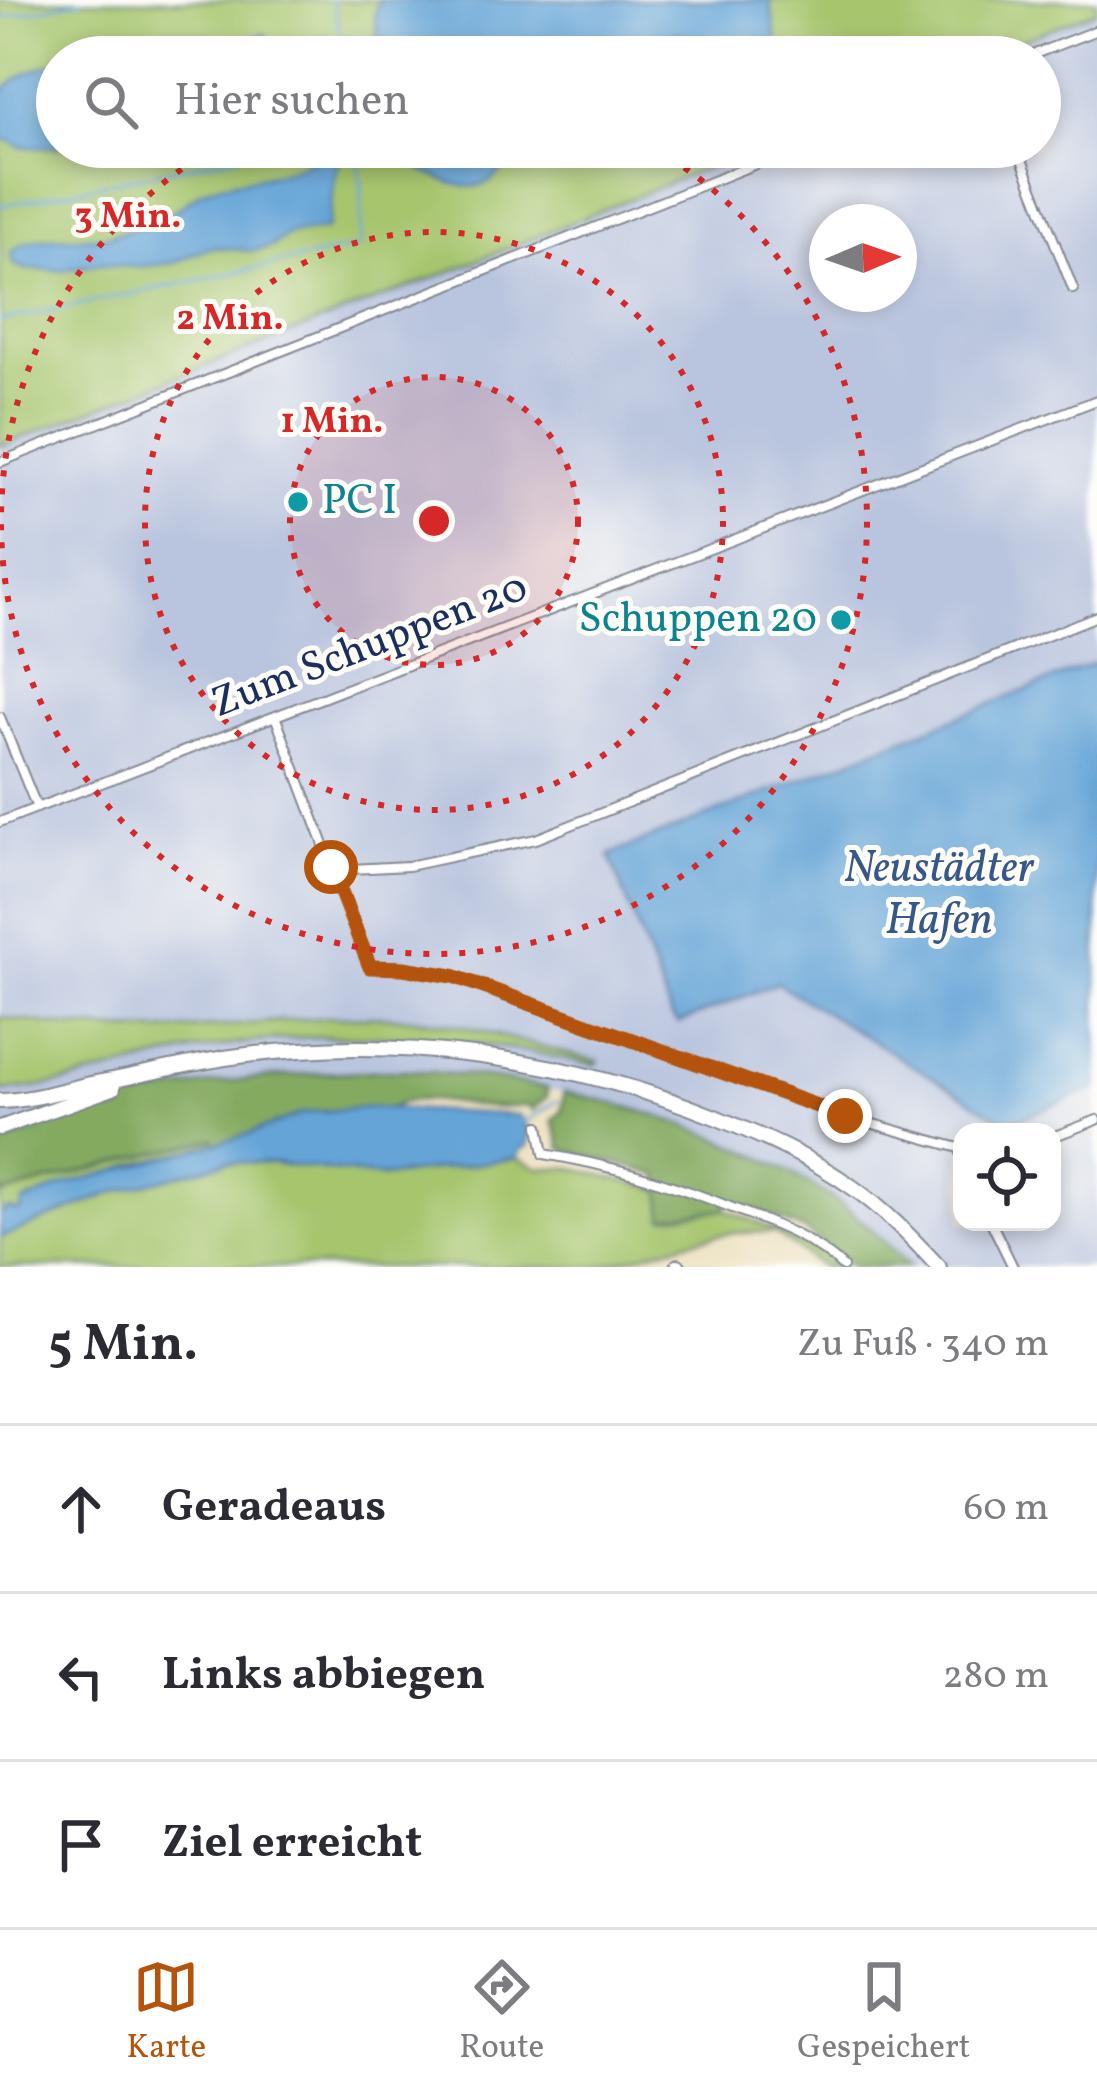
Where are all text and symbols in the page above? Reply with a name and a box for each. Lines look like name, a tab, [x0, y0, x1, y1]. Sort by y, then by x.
search box	[36, 36, 1061, 168]
icon: search	[78, 69, 144, 135]
text: Hier suchen	[174, 71, 409, 134]
text: 3 Min.	[75, 193, 182, 243]
north arrow	[809, 204, 917, 312]
text: 2 Min.	[176, 295, 284, 345]
text: 1 Min.	[280, 398, 384, 448]
place label: PC I	[322, 473, 397, 532]
marker: PC I	[285, 489, 311, 515]
centre of rings	[413, 500, 455, 542]
street label: Zum Schuppen 20	[203, 560, 537, 734]
place label: Schuppen 20	[578, 591, 817, 650]
marker: Schuppen 20	[828, 607, 854, 633]
water label: Neustädter Hafen	[844, 838, 1034, 953]
route start	[304, 840, 358, 894]
route end	[818, 1089, 872, 1143]
map controls	[953, 1123, 1061, 1231]
button: locate	[953, 1123, 1061, 1231]
text: 5 Min.	[48, 1310, 198, 1381]
text: Zu Fuß · 340 m	[797, 1318, 1049, 1372]
icon: ahead	[48, 1476, 114, 1542]
text: Geradeaus	[162, 1477, 386, 1540]
text: 60 m	[964, 1482, 1049, 1536]
icon: left	[48, 1644, 114, 1710]
text: Links abbiegen	[162, 1645, 485, 1708]
text: 280 m	[942, 1650, 1049, 1704]
icon: arrive	[48, 1812, 114, 1878]
text: Ziel erreicht	[162, 1813, 422, 1876]
tab: Karte	[127, 1954, 206, 2072]
tab: Route	[459, 1954, 544, 2072]
tab: Gespeichert	[797, 1954, 970, 2072]

